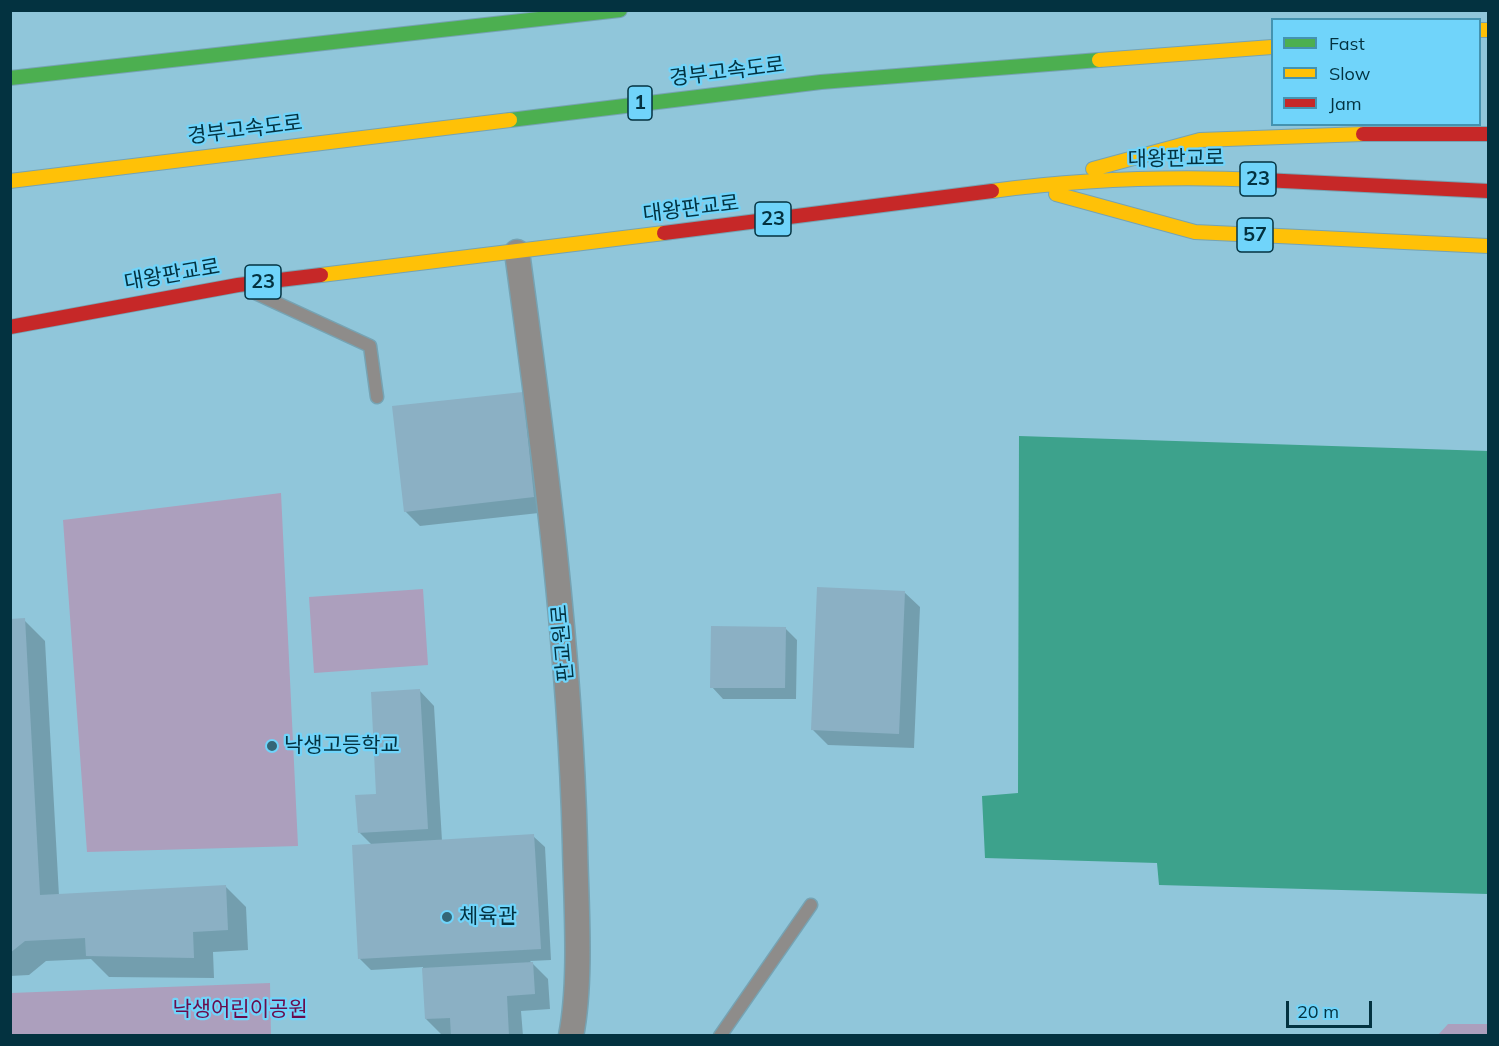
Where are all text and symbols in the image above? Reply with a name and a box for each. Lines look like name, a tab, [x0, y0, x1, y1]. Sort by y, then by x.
legend	[1271, 18, 1481, 126]
text: Fast	[1329, 32, 1365, 55]
street label: 경부고속도로	[668, 52, 786, 92]
text: Slow	[1329, 62, 1370, 85]
road number: 1	[628, 86, 652, 120]
text: Jam	[1329, 92, 1362, 115]
street label: 경부고속도로	[186, 110, 304, 150]
street label: 대왕판교로	[1127, 146, 1225, 172]
road number: 23	[1240, 162, 1276, 196]
street label: 대왕판교로	[642, 191, 740, 227]
road number: 23	[755, 202, 791, 236]
road number: 57	[1237, 218, 1273, 252]
street label: 대왕판교로	[122, 254, 222, 296]
road number: 23	[245, 265, 281, 299]
street label: 판교원로	[547, 603, 579, 683]
place label: 낙생고등학교	[284, 733, 400, 759]
marker: 낙생고등학교	[265, 739, 279, 753]
place label: 체육관	[459, 904, 517, 930]
marker: 체육관	[440, 910, 454, 924]
scale bar	[1289, 989, 1374, 1027]
park label: 낙생어린이공원	[172, 997, 308, 1023]
text: 20 m	[1297, 1000, 1339, 1023]

